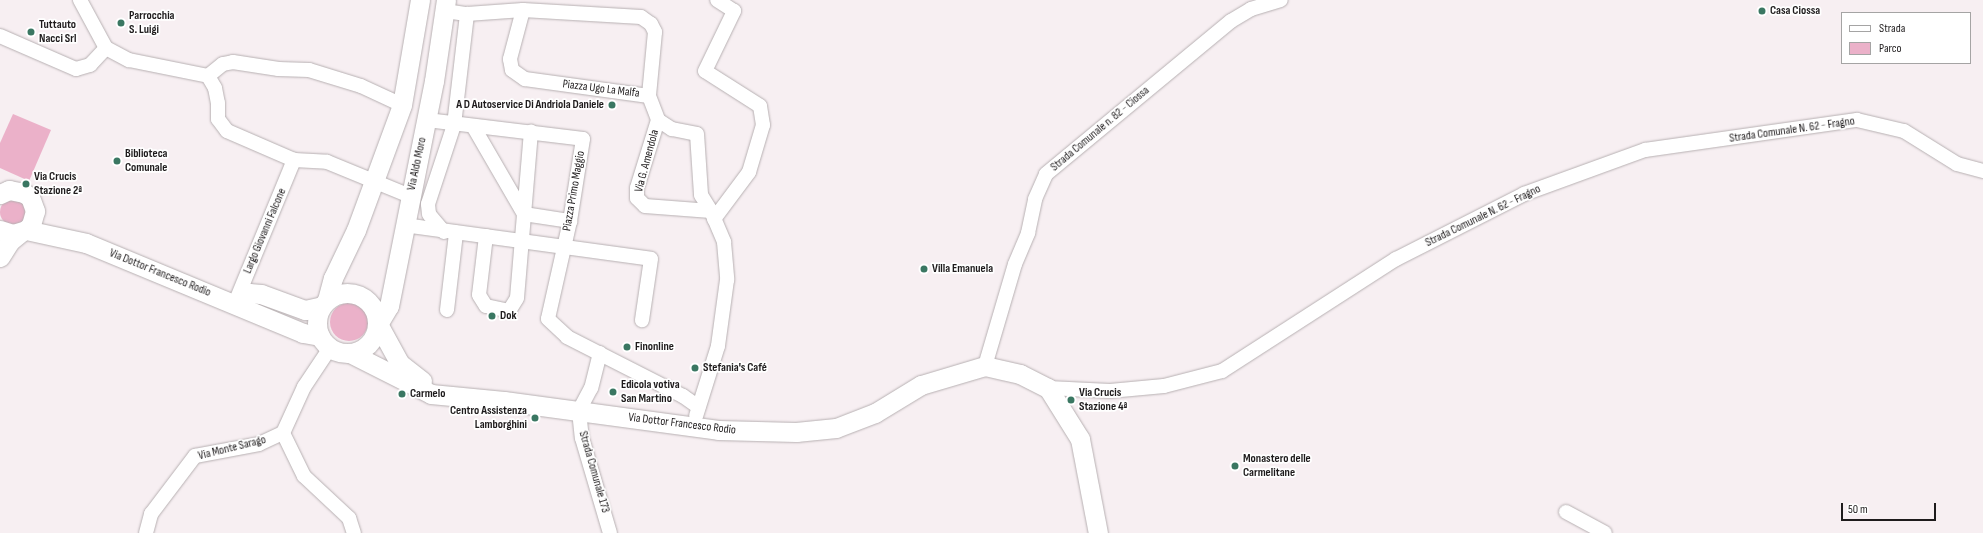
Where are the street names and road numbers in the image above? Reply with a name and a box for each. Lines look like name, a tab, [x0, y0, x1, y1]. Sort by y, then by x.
street label: Piazza Ugo La Malfa	[562, 77, 640, 101]
street label: Strada Comunale n. 82 - Ciossa	[1048, 84, 1152, 174]
street label: Strada Comunale N. 62 - Fragno	[1728, 114, 1856, 146]
street label: Via G. Amendola	[632, 128, 662, 194]
street label: Via Aldo Moro	[404, 136, 430, 192]
street label: Piazza Primo Maggio	[560, 150, 588, 232]
street label: Strada Comunale N. 62 - Fragno	[1423, 182, 1543, 250]
street label: Largo Giovanni Falcone	[241, 186, 289, 276]
street label: Via Dottor Francesco Rodio	[107, 246, 213, 300]
street label: Via Dottor Francesco Rodio	[627, 410, 737, 438]
street label: Strada Comunale 173	[575, 429, 613, 515]
street label: Via Monte Sarago	[197, 433, 267, 463]

